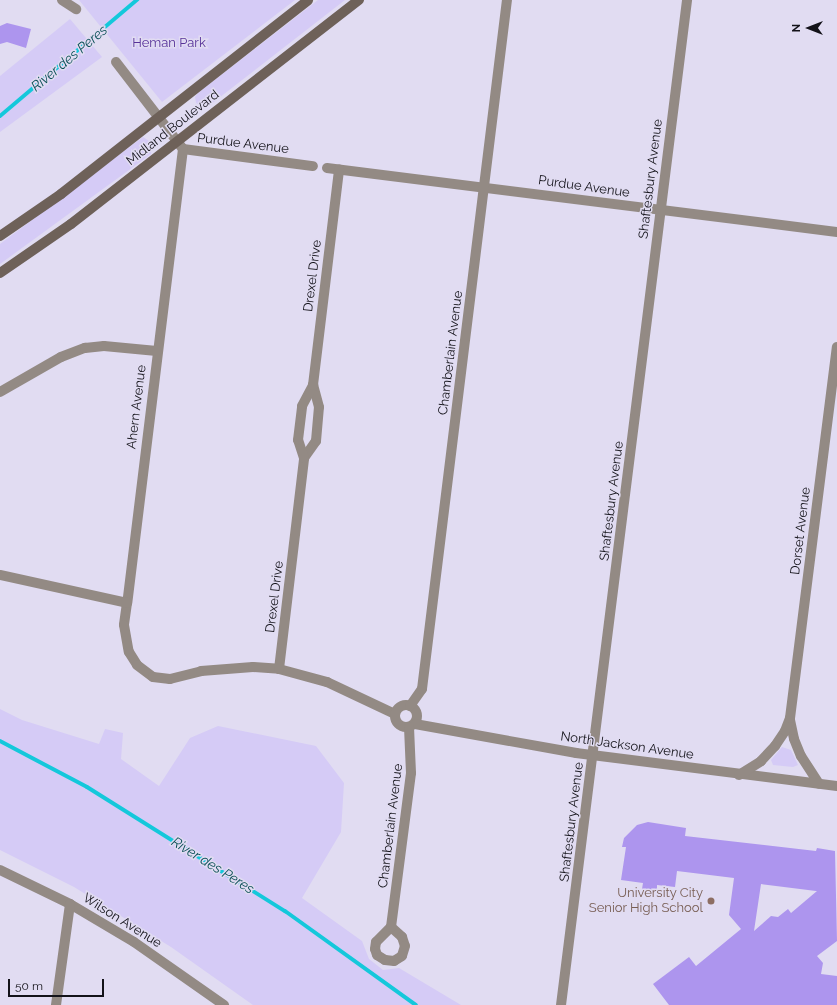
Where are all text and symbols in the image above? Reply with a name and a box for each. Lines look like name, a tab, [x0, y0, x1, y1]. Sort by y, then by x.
north arrow	[789, 8, 829, 48]
water label: River des Peres	[27, 21, 111, 95]
text: N	[790, 24, 803, 32]
park label: Heman Park	[132, 35, 206, 51]
street label: Midland Boulevard	[124, 87, 222, 169]
street label: Shaftesbury Avenue	[636, 118, 666, 240]
street label: Purdue Avenue	[196, 131, 290, 157]
street label: Purdue Avenue	[537, 173, 631, 201]
street label: Drexel Drive	[301, 239, 325, 313]
street label: Chamberlain Avenue	[436, 290, 466, 416]
street label: Ahern Avenue	[124, 364, 150, 450]
street label: Shaftesbury Avenue	[597, 440, 627, 562]
street label: Dorset Avenue	[788, 486, 814, 576]
street label: Drexel Drive	[263, 560, 287, 634]
street label: North Jackson Avenue	[559, 729, 695, 763]
street label: Shaftesbury Avenue	[557, 761, 587, 883]
street label: Chamberlain Avenue	[376, 763, 406, 889]
water label: River des Peres	[168, 833, 258, 897]
place label: University City Senior High School	[588, 886, 703, 917]
street label: Wilson Avenue	[79, 890, 165, 952]
marker: University City Senior High School	[706, 896, 716, 906]
scale bar	[10, 971, 106, 997]
text: 50 m	[15, 979, 43, 993]

